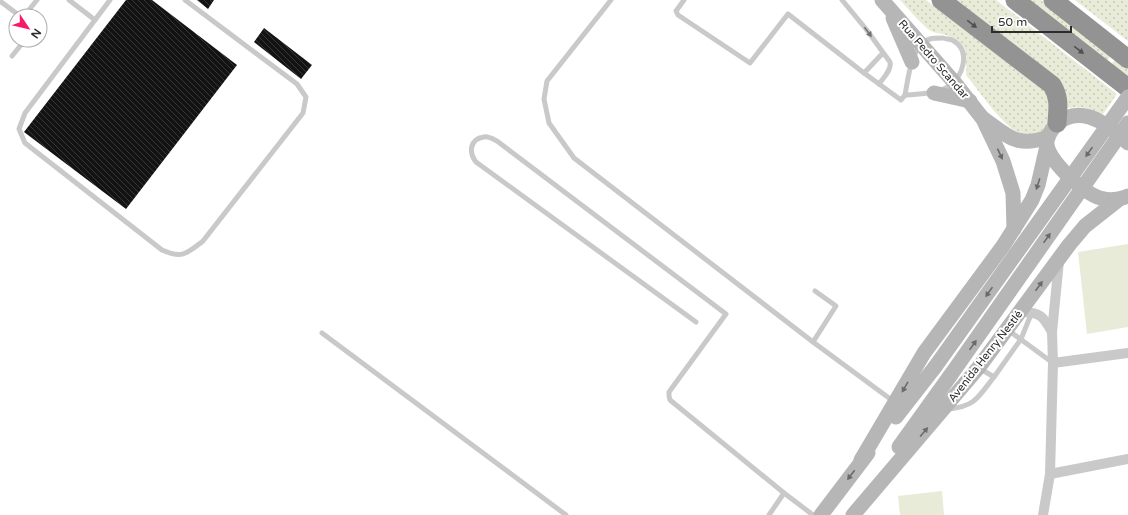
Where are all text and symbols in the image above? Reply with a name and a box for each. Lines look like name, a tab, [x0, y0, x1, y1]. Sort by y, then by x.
north arrow	[8, 8, 48, 48]
scale bar	[992, 8, 1071, 34]
text: 50 m	[998, 15, 1027, 29]
street label: Rua Pedro Scandar	[896, 17, 972, 102]
one-way arrow	[967, 20, 978, 28]
text: N	[28, 26, 44, 41]
one-way arrow	[864, 26, 872, 37]
one-way arrow	[1074, 45, 1085, 54]
one-way arrow	[1085, 147, 1093, 157]
one-way arrow	[997, 148, 1003, 160]
one-way arrow	[1034, 178, 1040, 190]
one-way arrow	[1043, 233, 1051, 243]
one-way arrow	[1035, 281, 1043, 291]
one-way arrow	[985, 287, 993, 297]
street label: Avenida Henry Nestlé	[946, 308, 1025, 405]
one-way arrow	[968, 339, 977, 350]
one-way arrow	[901, 381, 908, 393]
one-way arrow	[920, 427, 929, 437]
one-way arrow	[846, 469, 855, 480]

